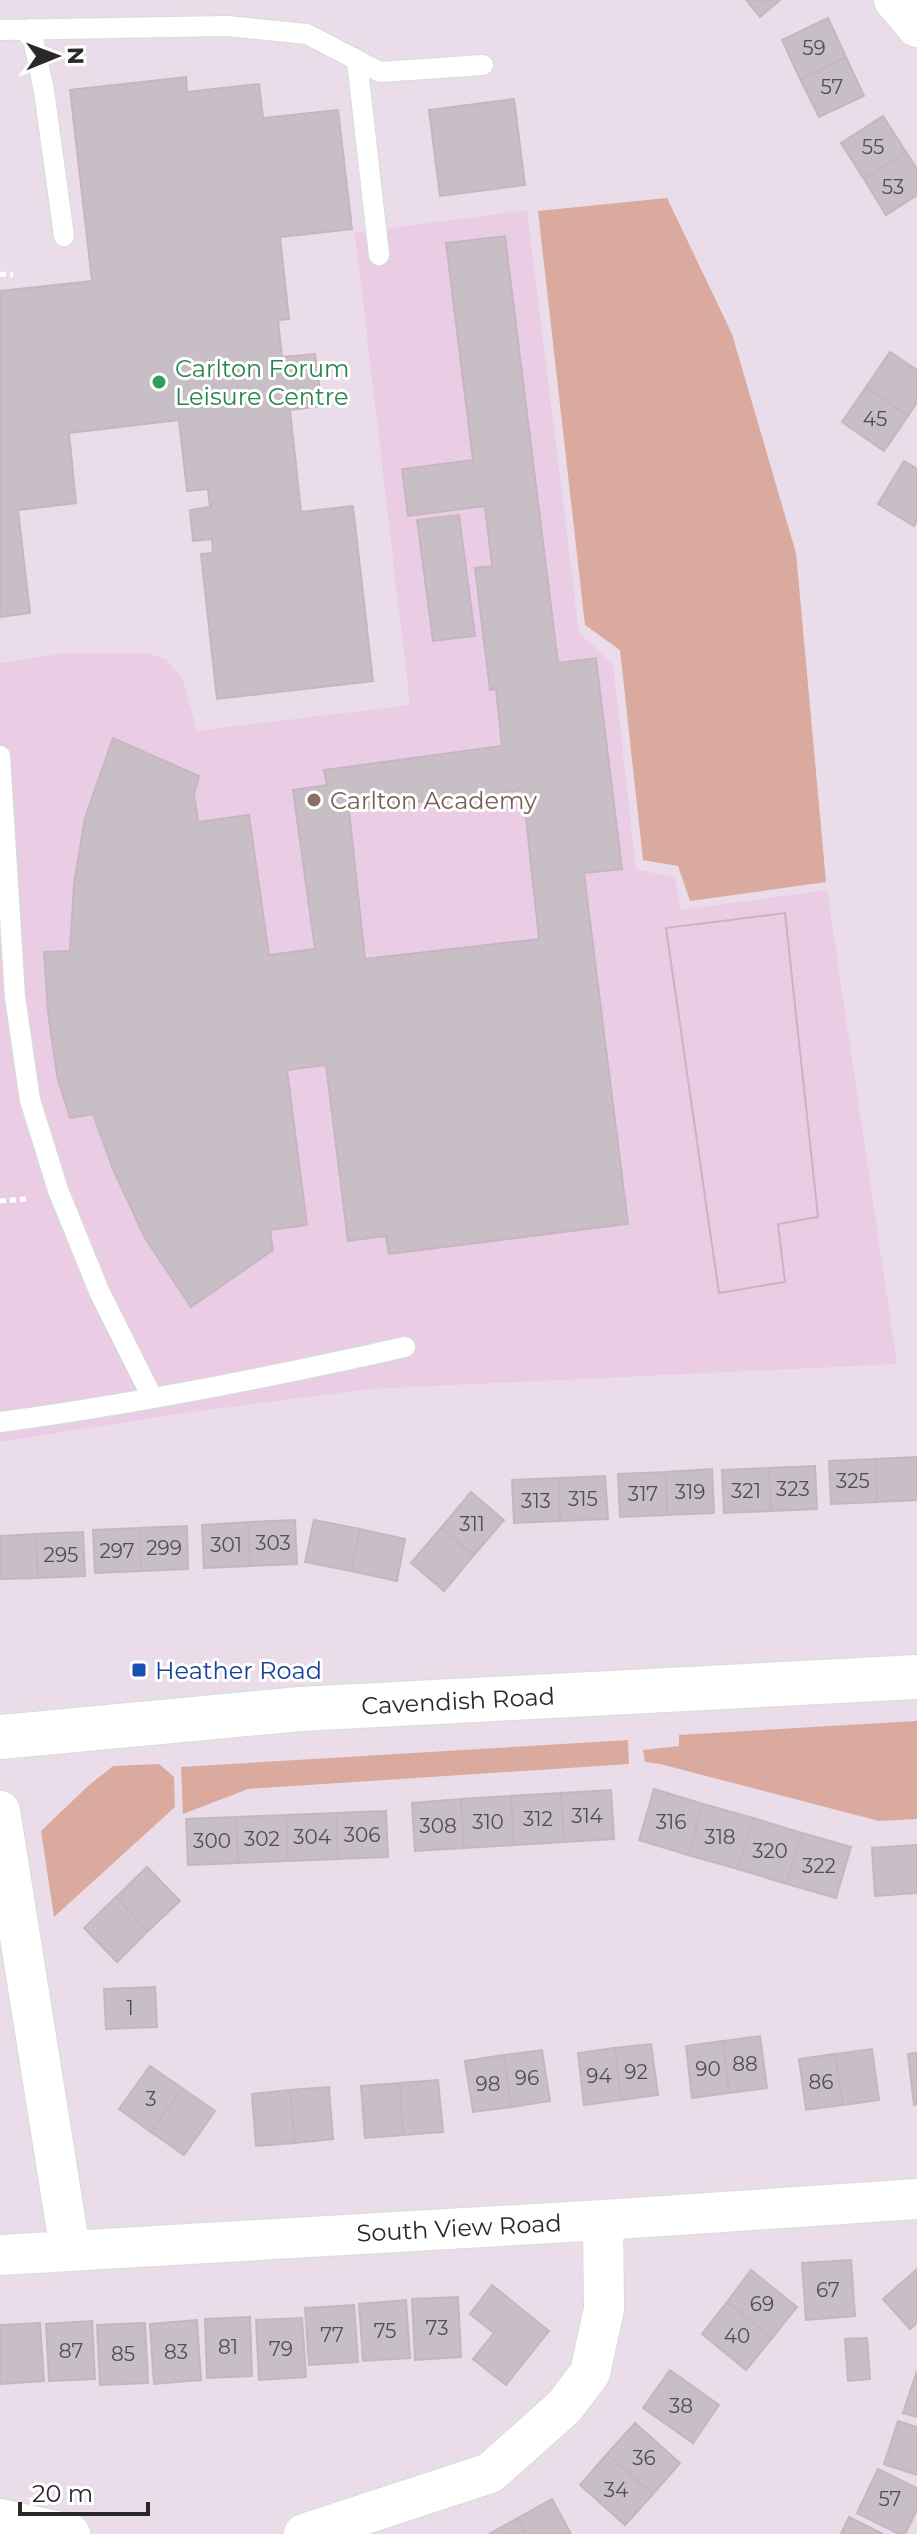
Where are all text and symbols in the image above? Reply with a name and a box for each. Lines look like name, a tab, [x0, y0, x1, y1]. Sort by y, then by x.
north arrow	[16, 16, 96, 96]
house number: 59	[802, 36, 826, 60]
text: N	[62, 47, 89, 65]
house number: 57	[821, 75, 843, 99]
house number: 55	[862, 135, 884, 159]
house number: 53	[882, 175, 904, 199]
place label: Carlton Forum Leisure Centre	[175, 354, 350, 411]
marker: Carlton Forum Leisure Centre	[150, 373, 168, 391]
house number: 45	[863, 407, 887, 431]
place label: Carlton Academy	[330, 786, 537, 815]
marker: Carlton Academy	[305, 791, 323, 809]
house number: 325	[836, 1469, 870, 1493]
house number: 323	[776, 1477, 810, 1501]
house number: 321	[731, 1479, 761, 1503]
house number: 319	[675, 1480, 705, 1504]
house number: 317	[628, 1482, 658, 1506]
house number: 315	[568, 1487, 598, 1511]
house number: 313	[521, 1489, 551, 1513]
house number: 311	[459, 1512, 485, 1536]
house number: 303	[255, 1531, 291, 1555]
house number: 301	[210, 1533, 242, 1557]
house number: 299	[146, 1536, 182, 1560]
house number: 297	[99, 1539, 135, 1563]
house number: 295	[44, 1543, 78, 1567]
place label: Heather Road	[155, 1656, 322, 1685]
marker: Heather Road	[130, 1661, 148, 1679]
street label: Cavendish Road	[360, 1681, 556, 1721]
house number: 314	[571, 1804, 603, 1828]
house number: 312	[523, 1807, 553, 1831]
house number: 310	[472, 1810, 504, 1834]
house number: 316	[656, 1810, 686, 1834]
house number: 308	[419, 1814, 457, 1838]
house number: 306	[344, 1823, 380, 1847]
house number: 304	[293, 1825, 331, 1849]
house number: 318	[704, 1825, 736, 1849]
house number: 302	[244, 1827, 280, 1851]
house number: 300	[193, 1829, 231, 1853]
house number: 320	[752, 1839, 788, 1863]
house number: 322	[802, 1854, 836, 1878]
house number: 1	[126, 1996, 134, 2020]
house number: 88	[732, 2052, 758, 2076]
house number: 90	[695, 2057, 721, 2081]
house number: 92	[624, 2060, 648, 2084]
house number: 94	[586, 2064, 612, 2088]
house number: 96	[515, 2066, 539, 2090]
house number: 86	[809, 2070, 833, 2094]
house number: 98	[476, 2072, 500, 2096]
house number: 3	[145, 2087, 157, 2111]
street label: South View Road	[356, 2208, 562, 2248]
house number: 67	[816, 2278, 840, 2302]
house number: 69	[750, 2292, 774, 2316]
house number: 73	[426, 2316, 448, 2340]
house number: 75	[374, 2319, 396, 2343]
house number: 77	[320, 2323, 344, 2347]
house number: 40	[724, 2324, 750, 2348]
house number: 81	[218, 2335, 238, 2359]
house number: 79	[269, 2337, 293, 2361]
house number: 87	[59, 2339, 83, 2363]
house number: 83	[164, 2340, 188, 2364]
house number: 85	[111, 2342, 135, 2366]
house number: 38	[669, 2394, 693, 2418]
house number: 36	[632, 2446, 656, 2470]
scale bar	[20, 2466, 148, 2516]
house number: 34	[604, 2478, 628, 2502]
text: 20 m	[32, 2479, 93, 2508]
house number: 57	[879, 2487, 901, 2511]

